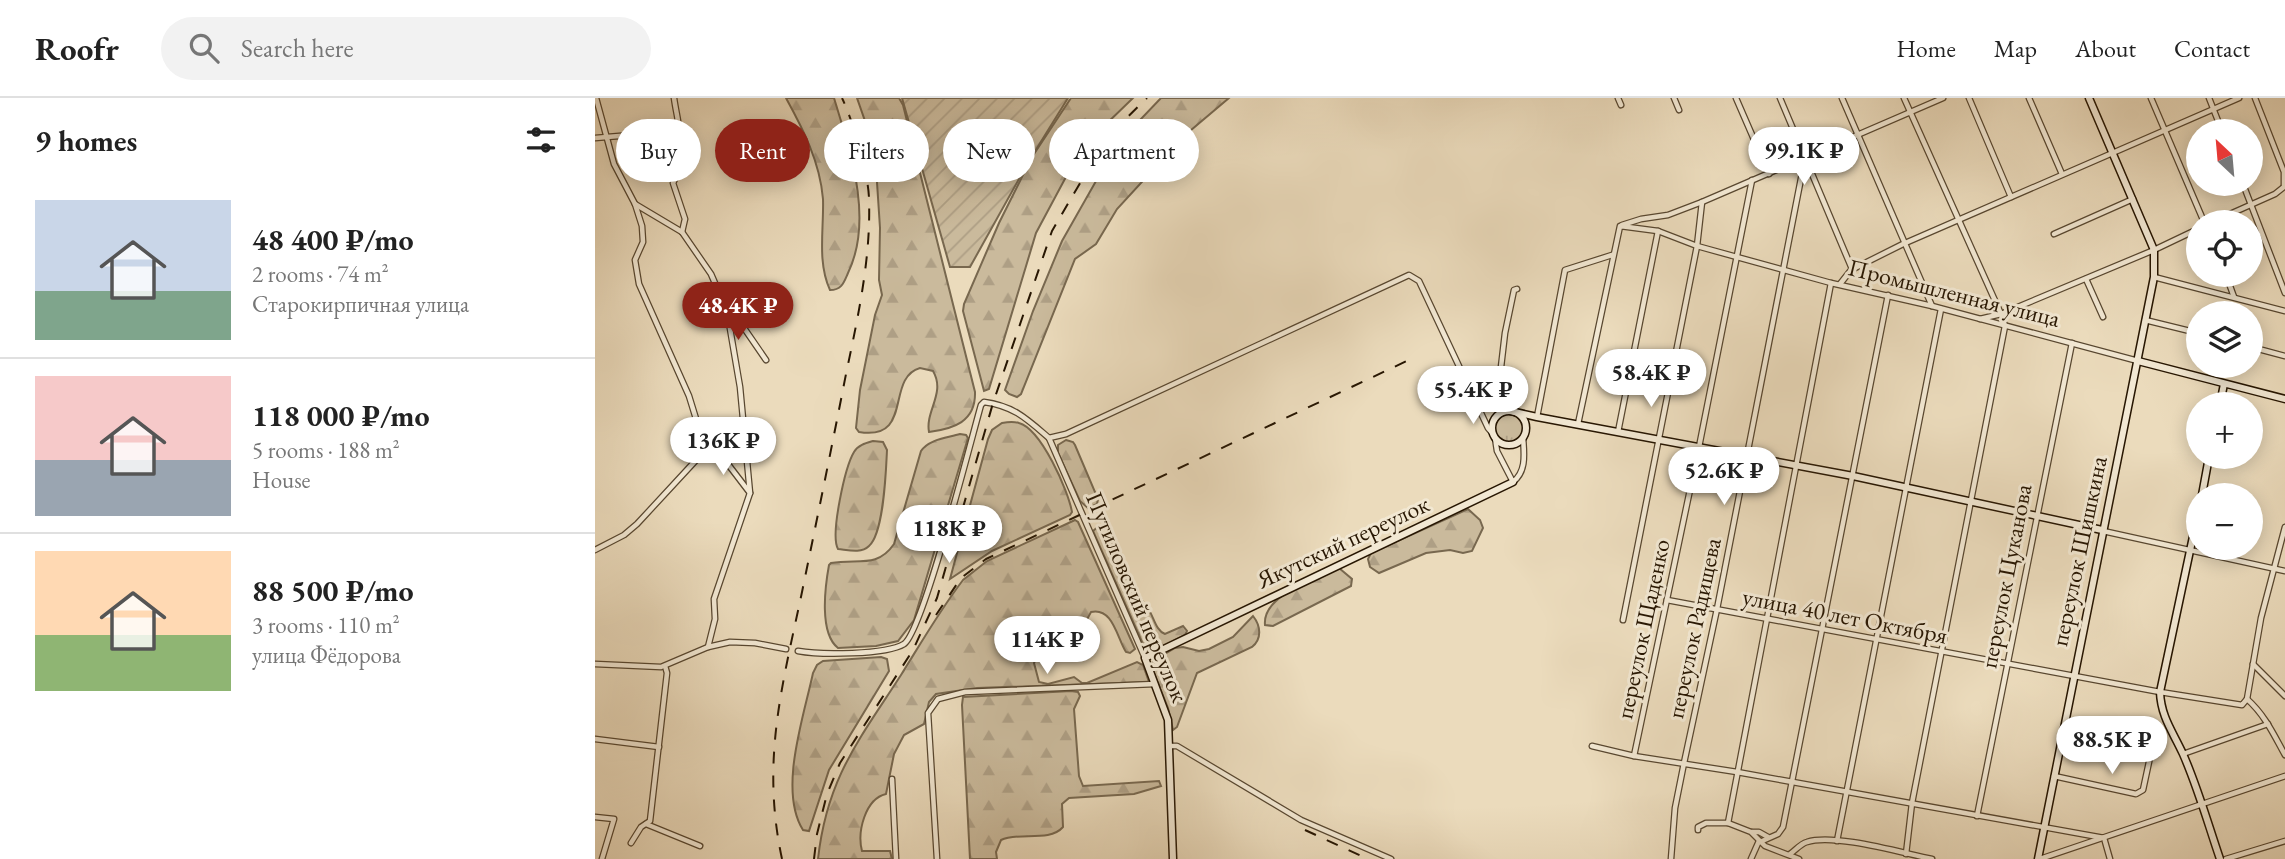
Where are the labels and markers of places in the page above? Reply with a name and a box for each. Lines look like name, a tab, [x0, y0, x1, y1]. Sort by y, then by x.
pin: 99.1K ₽	[1739, 127, 1869, 187]
pin: 48.4K ₽	[673, 282, 803, 342]
pin: 58.4K ₽	[1586, 350, 1716, 409]
pin: 55.4K ₽	[1408, 366, 1538, 426]
pin: 136K ₽	[666, 418, 780, 477]
pin: 52.6K ₽	[1659, 448, 1789, 507]
pin: 118K ₽	[892, 505, 1006, 565]
pin: 114K ₽	[990, 616, 1104, 676]
pin: 88.5K ₽	[2047, 716, 2177, 776]

